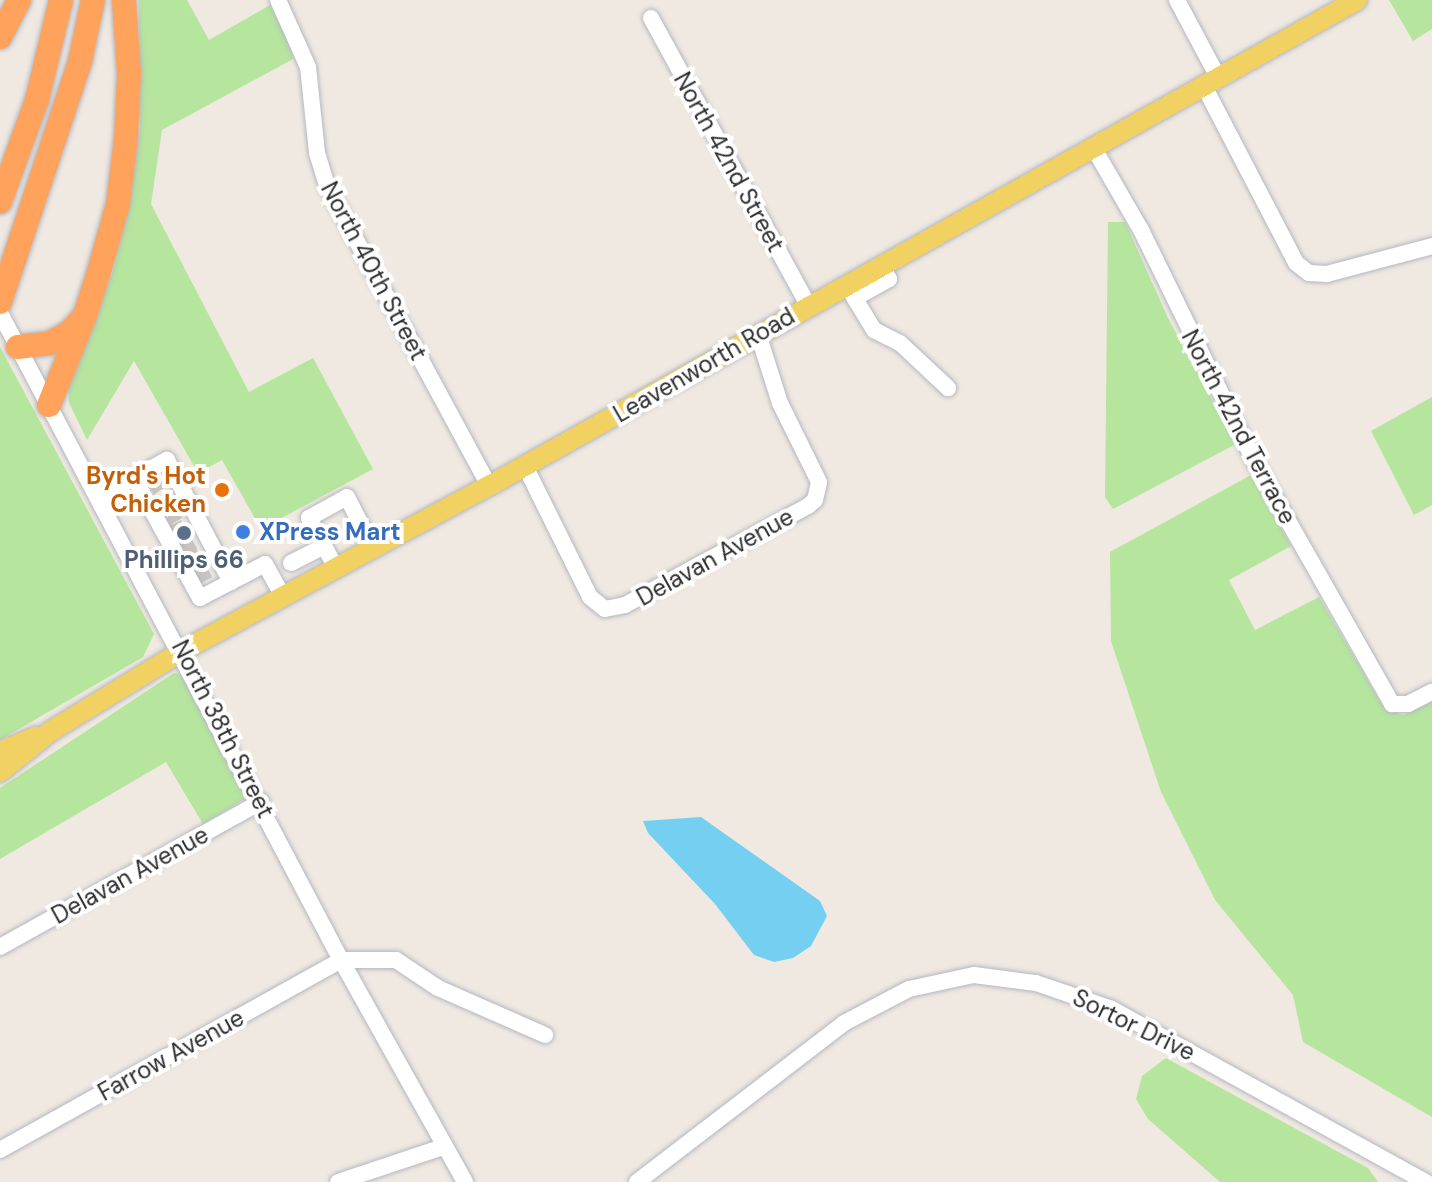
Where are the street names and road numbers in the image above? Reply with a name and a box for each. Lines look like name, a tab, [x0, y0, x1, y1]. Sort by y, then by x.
street label: North 42nd Street	[668, 67, 790, 257]
street label: North 40th Street	[315, 177, 433, 365]
street label: Leavenworth Road	[608, 301, 800, 429]
street label: North 42nd Terrace	[1176, 325, 1302, 529]
street label: Delavan Avenue	[632, 502, 798, 612]
street label: North 38th Street	[166, 635, 280, 823]
street label: Delavan Avenue	[47, 820, 213, 930]
street label: Sortor Drive	[1068, 983, 1200, 1067]
street label: Farrow Avenue	[93, 1003, 249, 1107]

